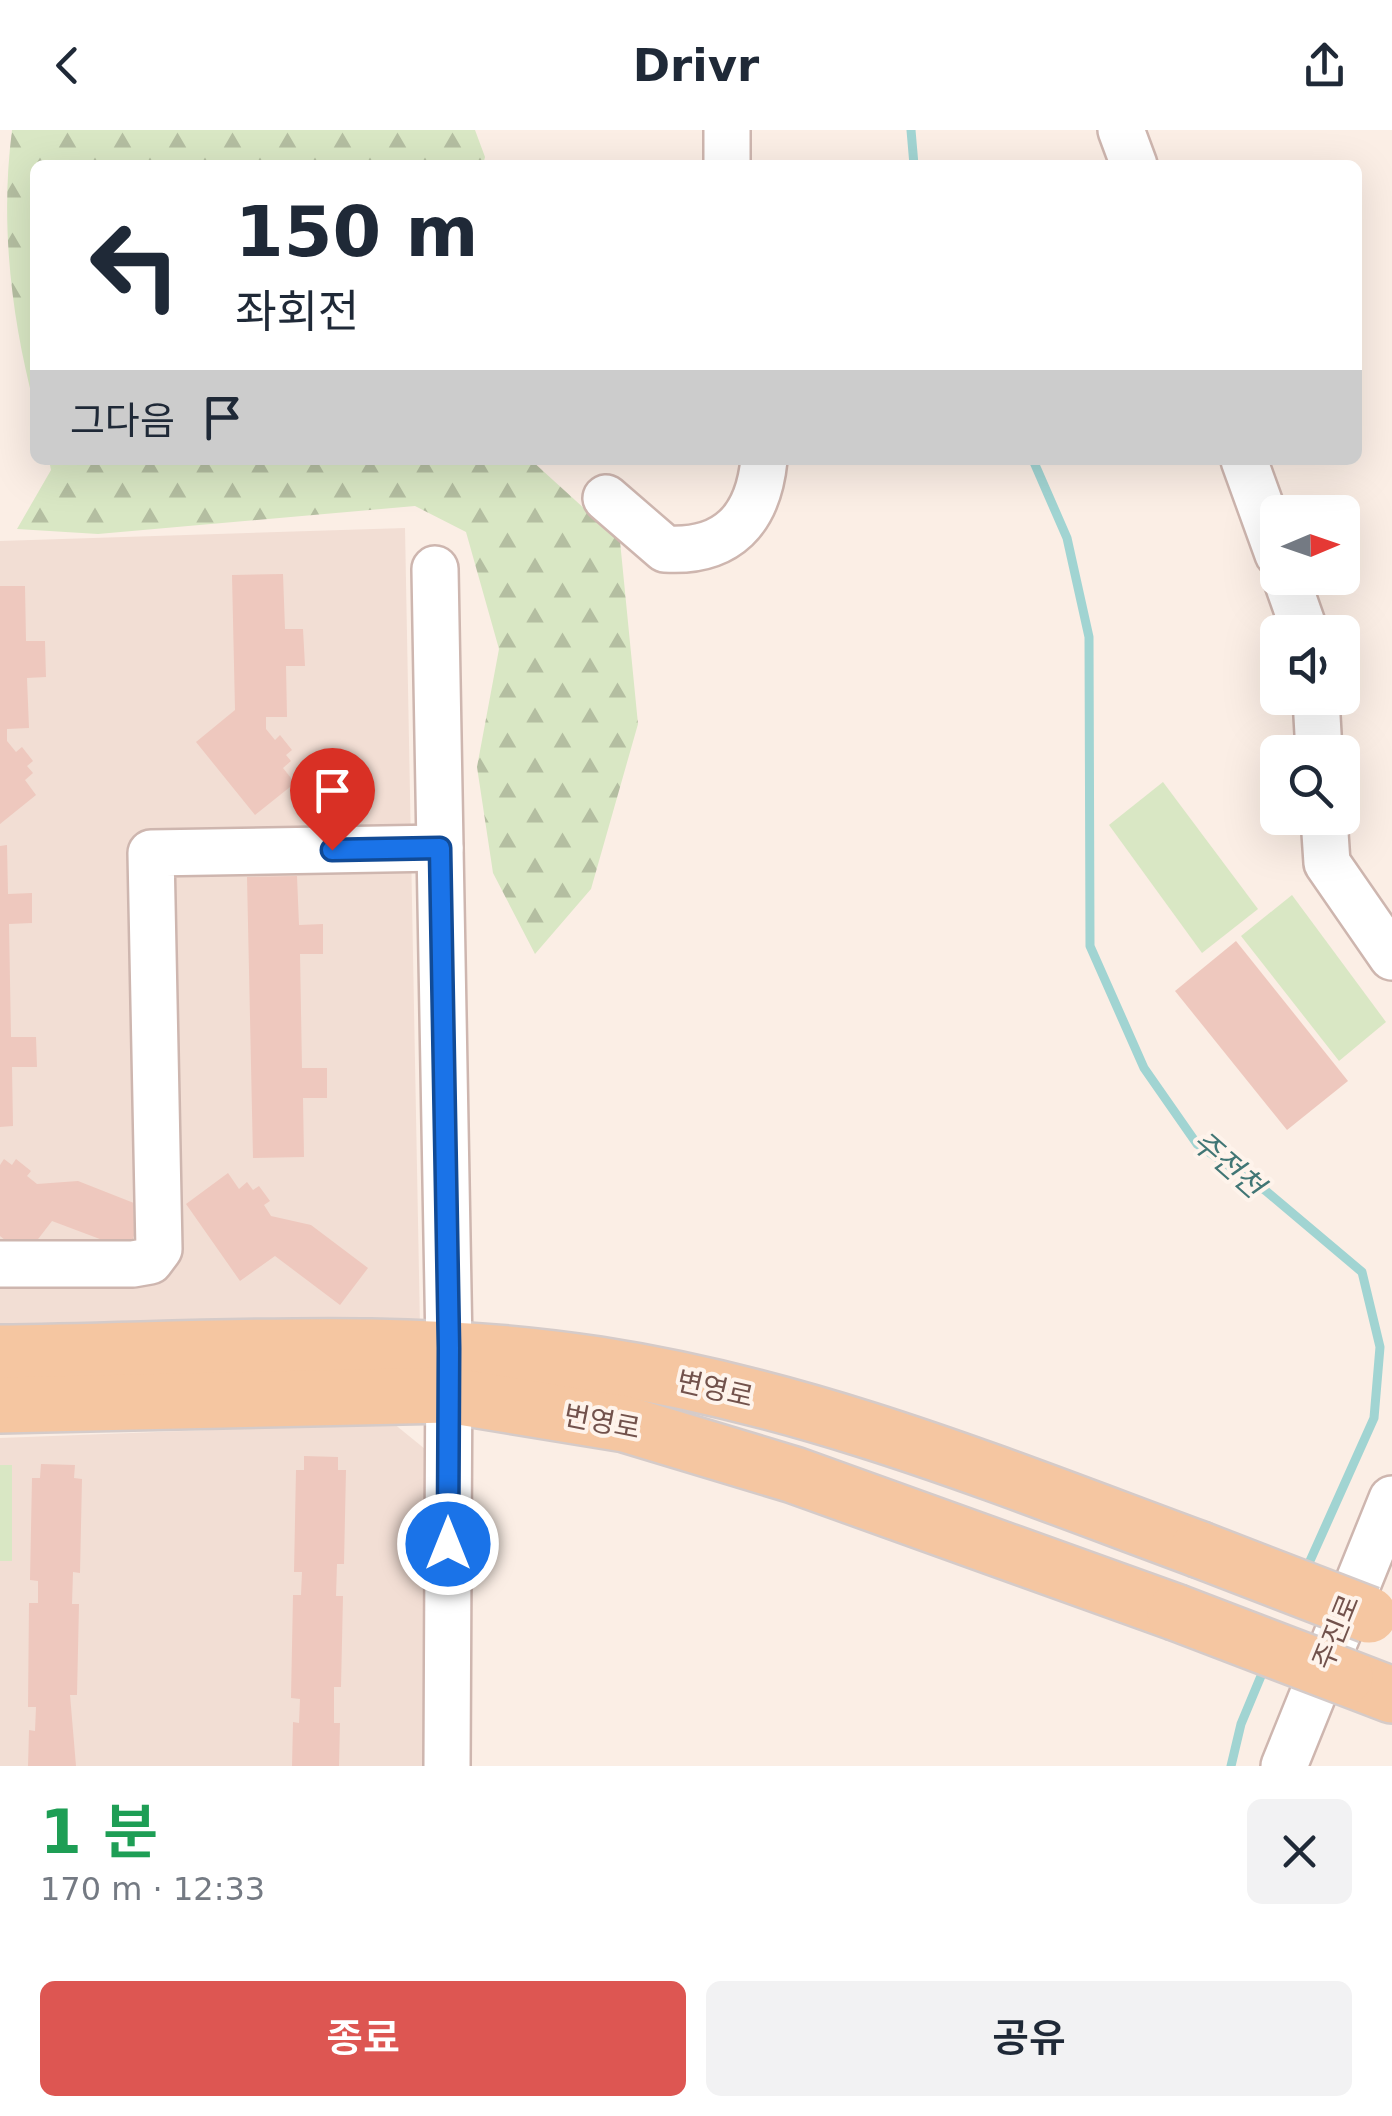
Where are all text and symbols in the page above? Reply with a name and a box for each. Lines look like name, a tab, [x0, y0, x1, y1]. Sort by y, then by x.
icon: back	[40, 38, 95, 93]
icon: share	[1297, 38, 1352, 93]
text: Drivr	[633, 39, 759, 92]
text: 150 m	[235, 191, 478, 273]
icon: left	[70, 200, 200, 330]
text: 좌회전	[235, 285, 359, 338]
icon: arrive	[195, 390, 250, 445]
text: 그다음	[70, 399, 175, 443]
north arrow	[1260, 495, 1360, 595]
map controls	[1260, 495, 1360, 835]
button: sound	[1260, 615, 1360, 715]
button: search	[1260, 735, 1360, 835]
pin	[290, 748, 375, 851]
icon: arrive	[305, 763, 360, 818]
water label: 주전천	[1185, 1124, 1273, 1207]
street label: 변영로	[674, 1364, 756, 1414]
street label: 번영로	[561, 1398, 643, 1446]
position arrow	[396, 1492, 500, 1596]
street label: 주진로	[1306, 1590, 1366, 1674]
text: 1 분	[40, 1797, 158, 1867]
button: close	[1247, 1799, 1352, 1904]
text: 170 m · 12:33	[40, 1870, 265, 1908]
button: 종료	[40, 1981, 686, 2096]
button: 공유	[706, 1981, 1352, 2096]

